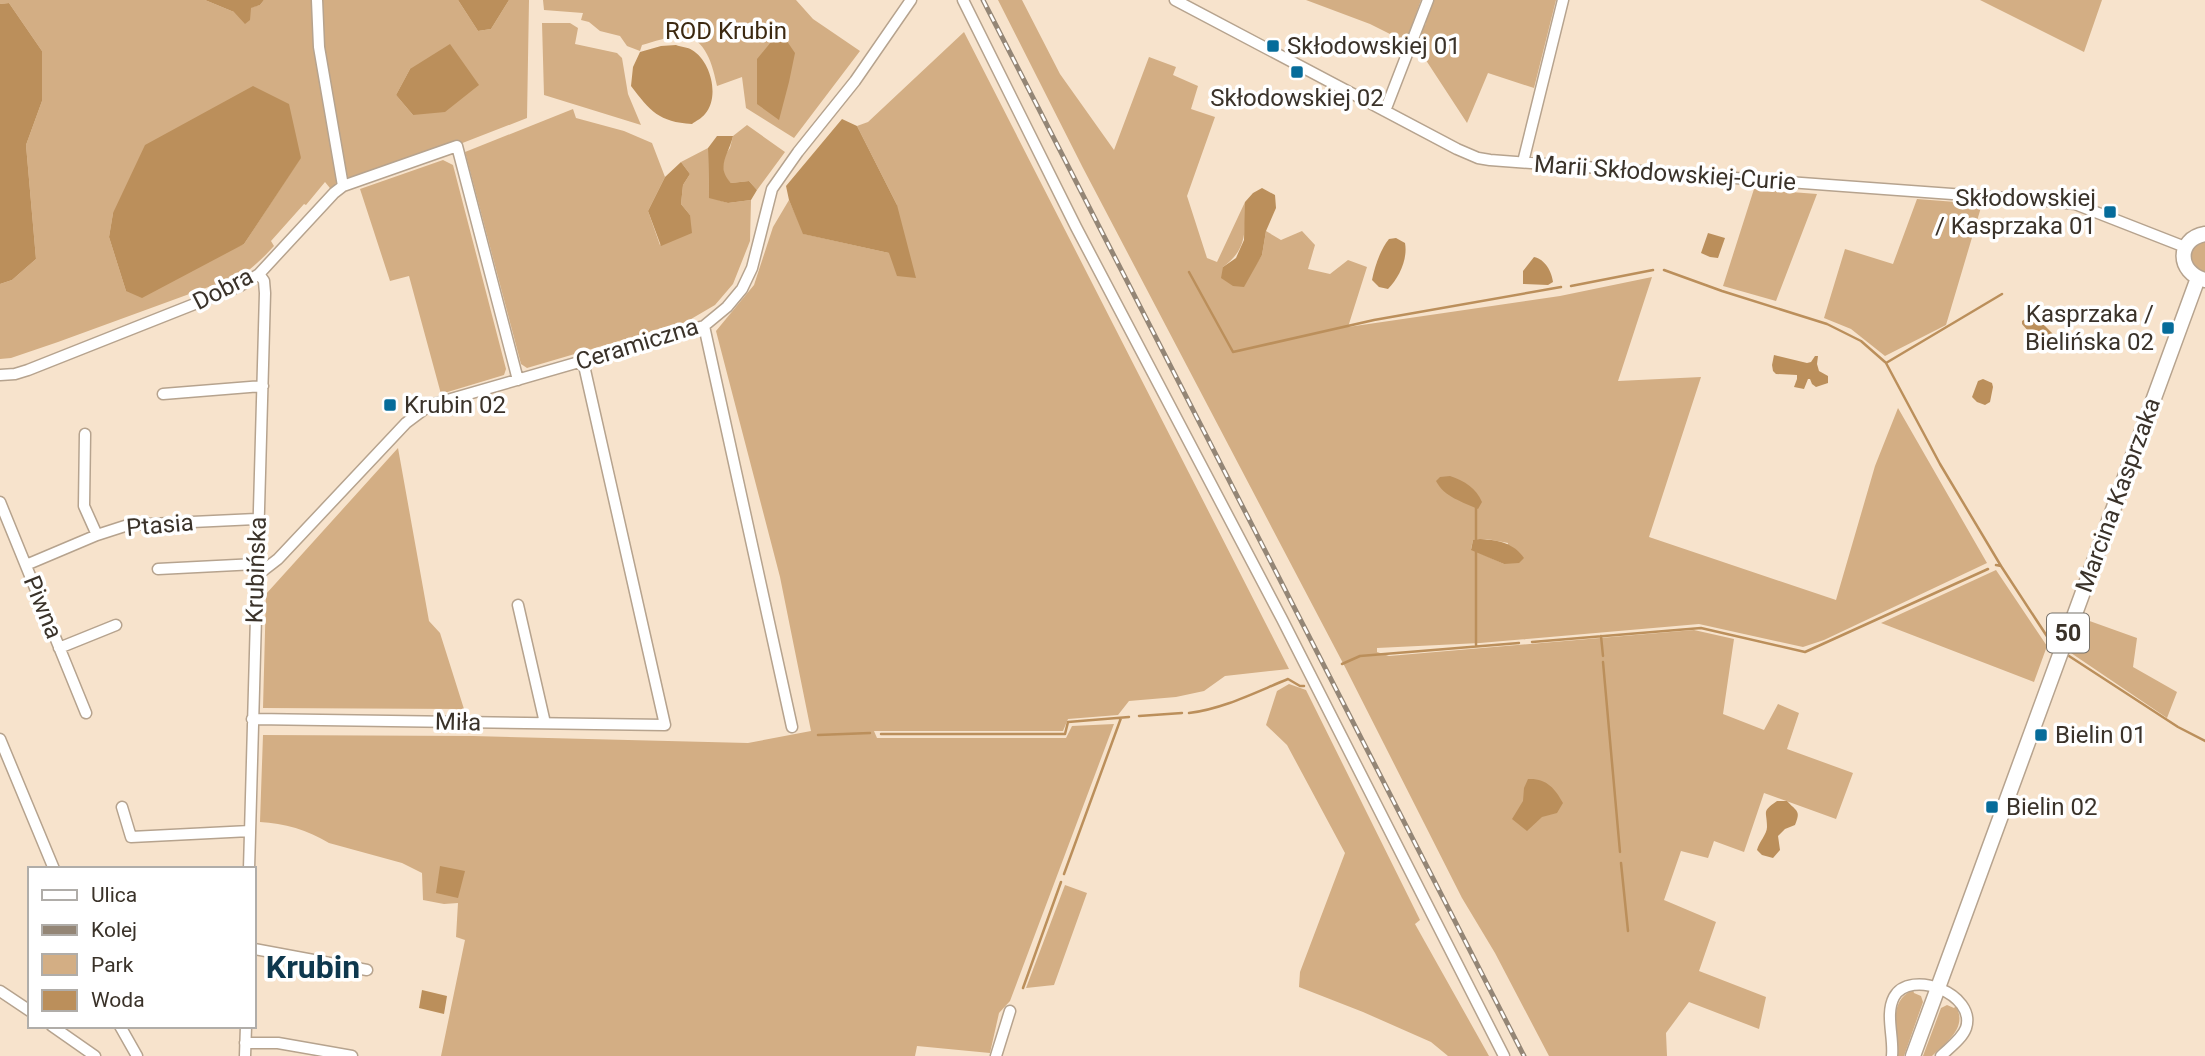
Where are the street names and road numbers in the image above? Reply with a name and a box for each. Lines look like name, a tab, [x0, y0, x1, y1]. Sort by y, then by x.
street label: Marii Skłodowskiej-Curie	[1533, 150, 1797, 196]
street label: Dobra	[188, 262, 258, 316]
street label: Ceramiczna	[572, 312, 702, 376]
street label: Marcina Kasprzaka	[2070, 394, 2166, 596]
street label: Ptasia	[125, 508, 195, 542]
street label: Krubińska	[240, 516, 272, 624]
street label: Piwna	[18, 571, 68, 643]
road number: 50	[2047, 614, 2089, 652]
street label: Miła	[435, 708, 481, 736]

